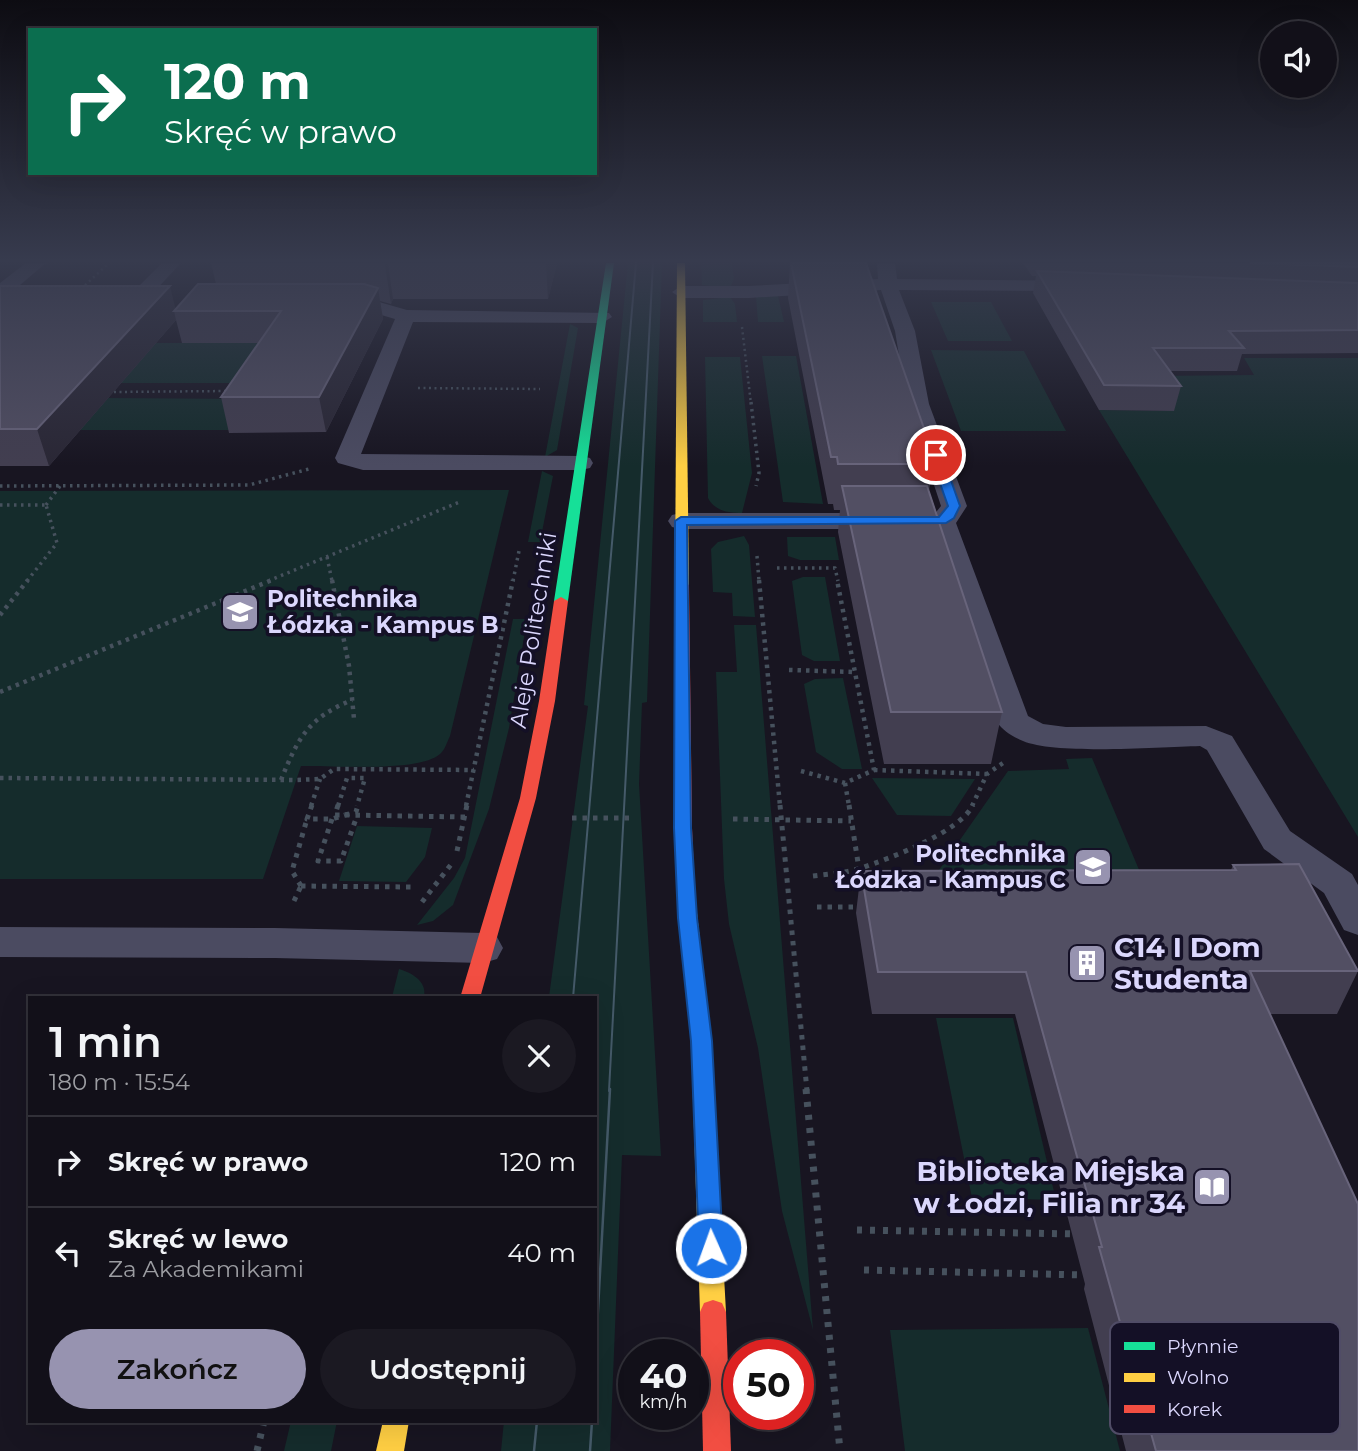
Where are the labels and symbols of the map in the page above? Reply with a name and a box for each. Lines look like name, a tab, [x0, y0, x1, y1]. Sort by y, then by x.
pin	[906, 425, 966, 485]
street label: Aleje Politechniki	[504, 530, 562, 730]
place label: Politechnika Łódzka - Kampus B	[266, 585, 499, 639]
school or university icon: Politechnika Łódzka - Kampus B	[219, 591, 261, 633]
place label: Politechnika Łódzka - Kampus C	[834, 840, 1066, 894]
school or university icon: Politechnika Łódzka - Kampus C	[1072, 846, 1114, 888]
place label: C14 I Dom Studenta	[1114, 930, 1261, 996]
building icon: C14 I Dom Studenta	[1066, 942, 1108, 984]
place label: Biblioteka Miejska w Łodzi, Filia nr 34	[913, 1154, 1186, 1220]
library icon: Biblioteka Miejska w Łodzi, Filia nr 34	[1191, 1166, 1233, 1208]
position arrow	[674, 1211, 748, 1285]
legend	[1110, 1322, 1340, 1434]
text: Płynnie	[1167, 1335, 1238, 1358]
speed limit sign: 50	[723, 1339, 814, 1430]
text: Wolno	[1167, 1366, 1229, 1389]
text: Korek	[1167, 1398, 1223, 1421]

